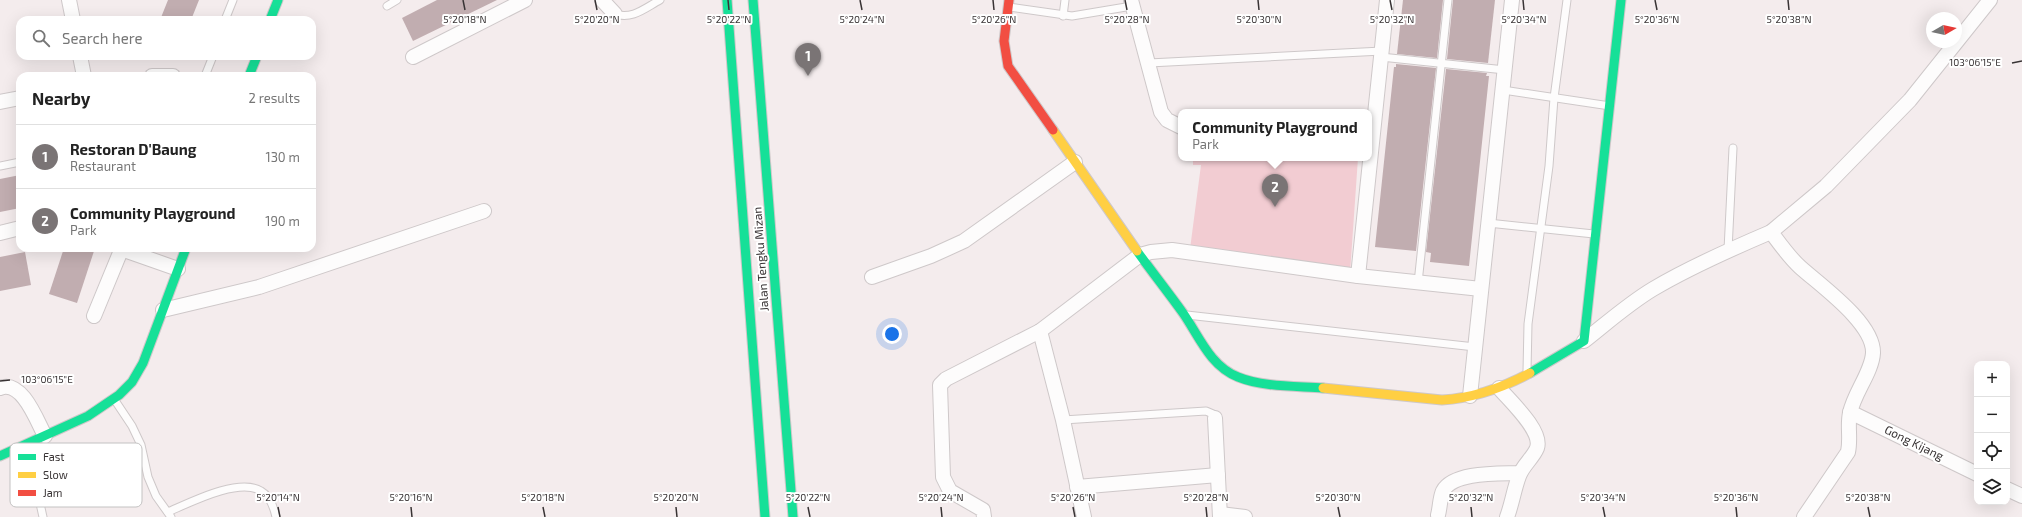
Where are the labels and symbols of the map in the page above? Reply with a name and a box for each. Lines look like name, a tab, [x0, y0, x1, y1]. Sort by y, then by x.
north arrow	[1926, 12, 1962, 48]
text: 5°20'18"N	[443, 13, 487, 25]
text: 5°20'20"N	[575, 13, 619, 25]
text: 5°20'22"N	[707, 13, 751, 25]
text: 5°20'24"N	[839, 13, 885, 25]
text: 5°20'26"N	[972, 13, 1016, 25]
text: 5°20'28"N	[1105, 13, 1150, 25]
text: 5°20'30"N	[1237, 13, 1281, 25]
text: 5°20'32"N	[1370, 13, 1414, 25]
text: 5°20'34"N	[1502, 13, 1546, 25]
text: 5°20'36"N	[1635, 13, 1679, 25]
text: 5°20'38"N	[1767, 13, 1811, 25]
pin: 1	[795, 43, 821, 76]
text: 103°06'15"E	[1949, 56, 2001, 68]
pin: 2	[1262, 174, 1288, 207]
street label: Jalan Tengku Mizan	[749, 206, 771, 312]
your location	[882, 324, 902, 344]
text: 103°06'15"E	[21, 373, 73, 385]
street label: Gong Kijang	[1882, 422, 1947, 463]
legend	[10, 443, 142, 507]
text: Fast	[43, 450, 65, 463]
text: Slow	[43, 468, 68, 481]
text: Jam	[43, 486, 62, 499]
text: 5°20'14"N	[256, 491, 300, 503]
text: 5°20'16"N	[389, 491, 433, 503]
text: 5°20'18"N	[521, 491, 565, 503]
text: 5°20'20"N	[654, 491, 698, 503]
text: 5°20'22"N	[786, 491, 830, 503]
text: 5°20'24"N	[918, 491, 964, 503]
text: 5°20'26"N	[1051, 491, 1095, 503]
text: 5°20'28"N	[1184, 491, 1229, 503]
text: 5°20'30"N	[1316, 491, 1360, 503]
text: 5°20'32"N	[1449, 491, 1493, 503]
text: 5°20'34"N	[1581, 491, 1625, 503]
text: 5°20'36"N	[1714, 491, 1758, 503]
text: 5°20'38"N	[1846, 491, 1890, 503]

